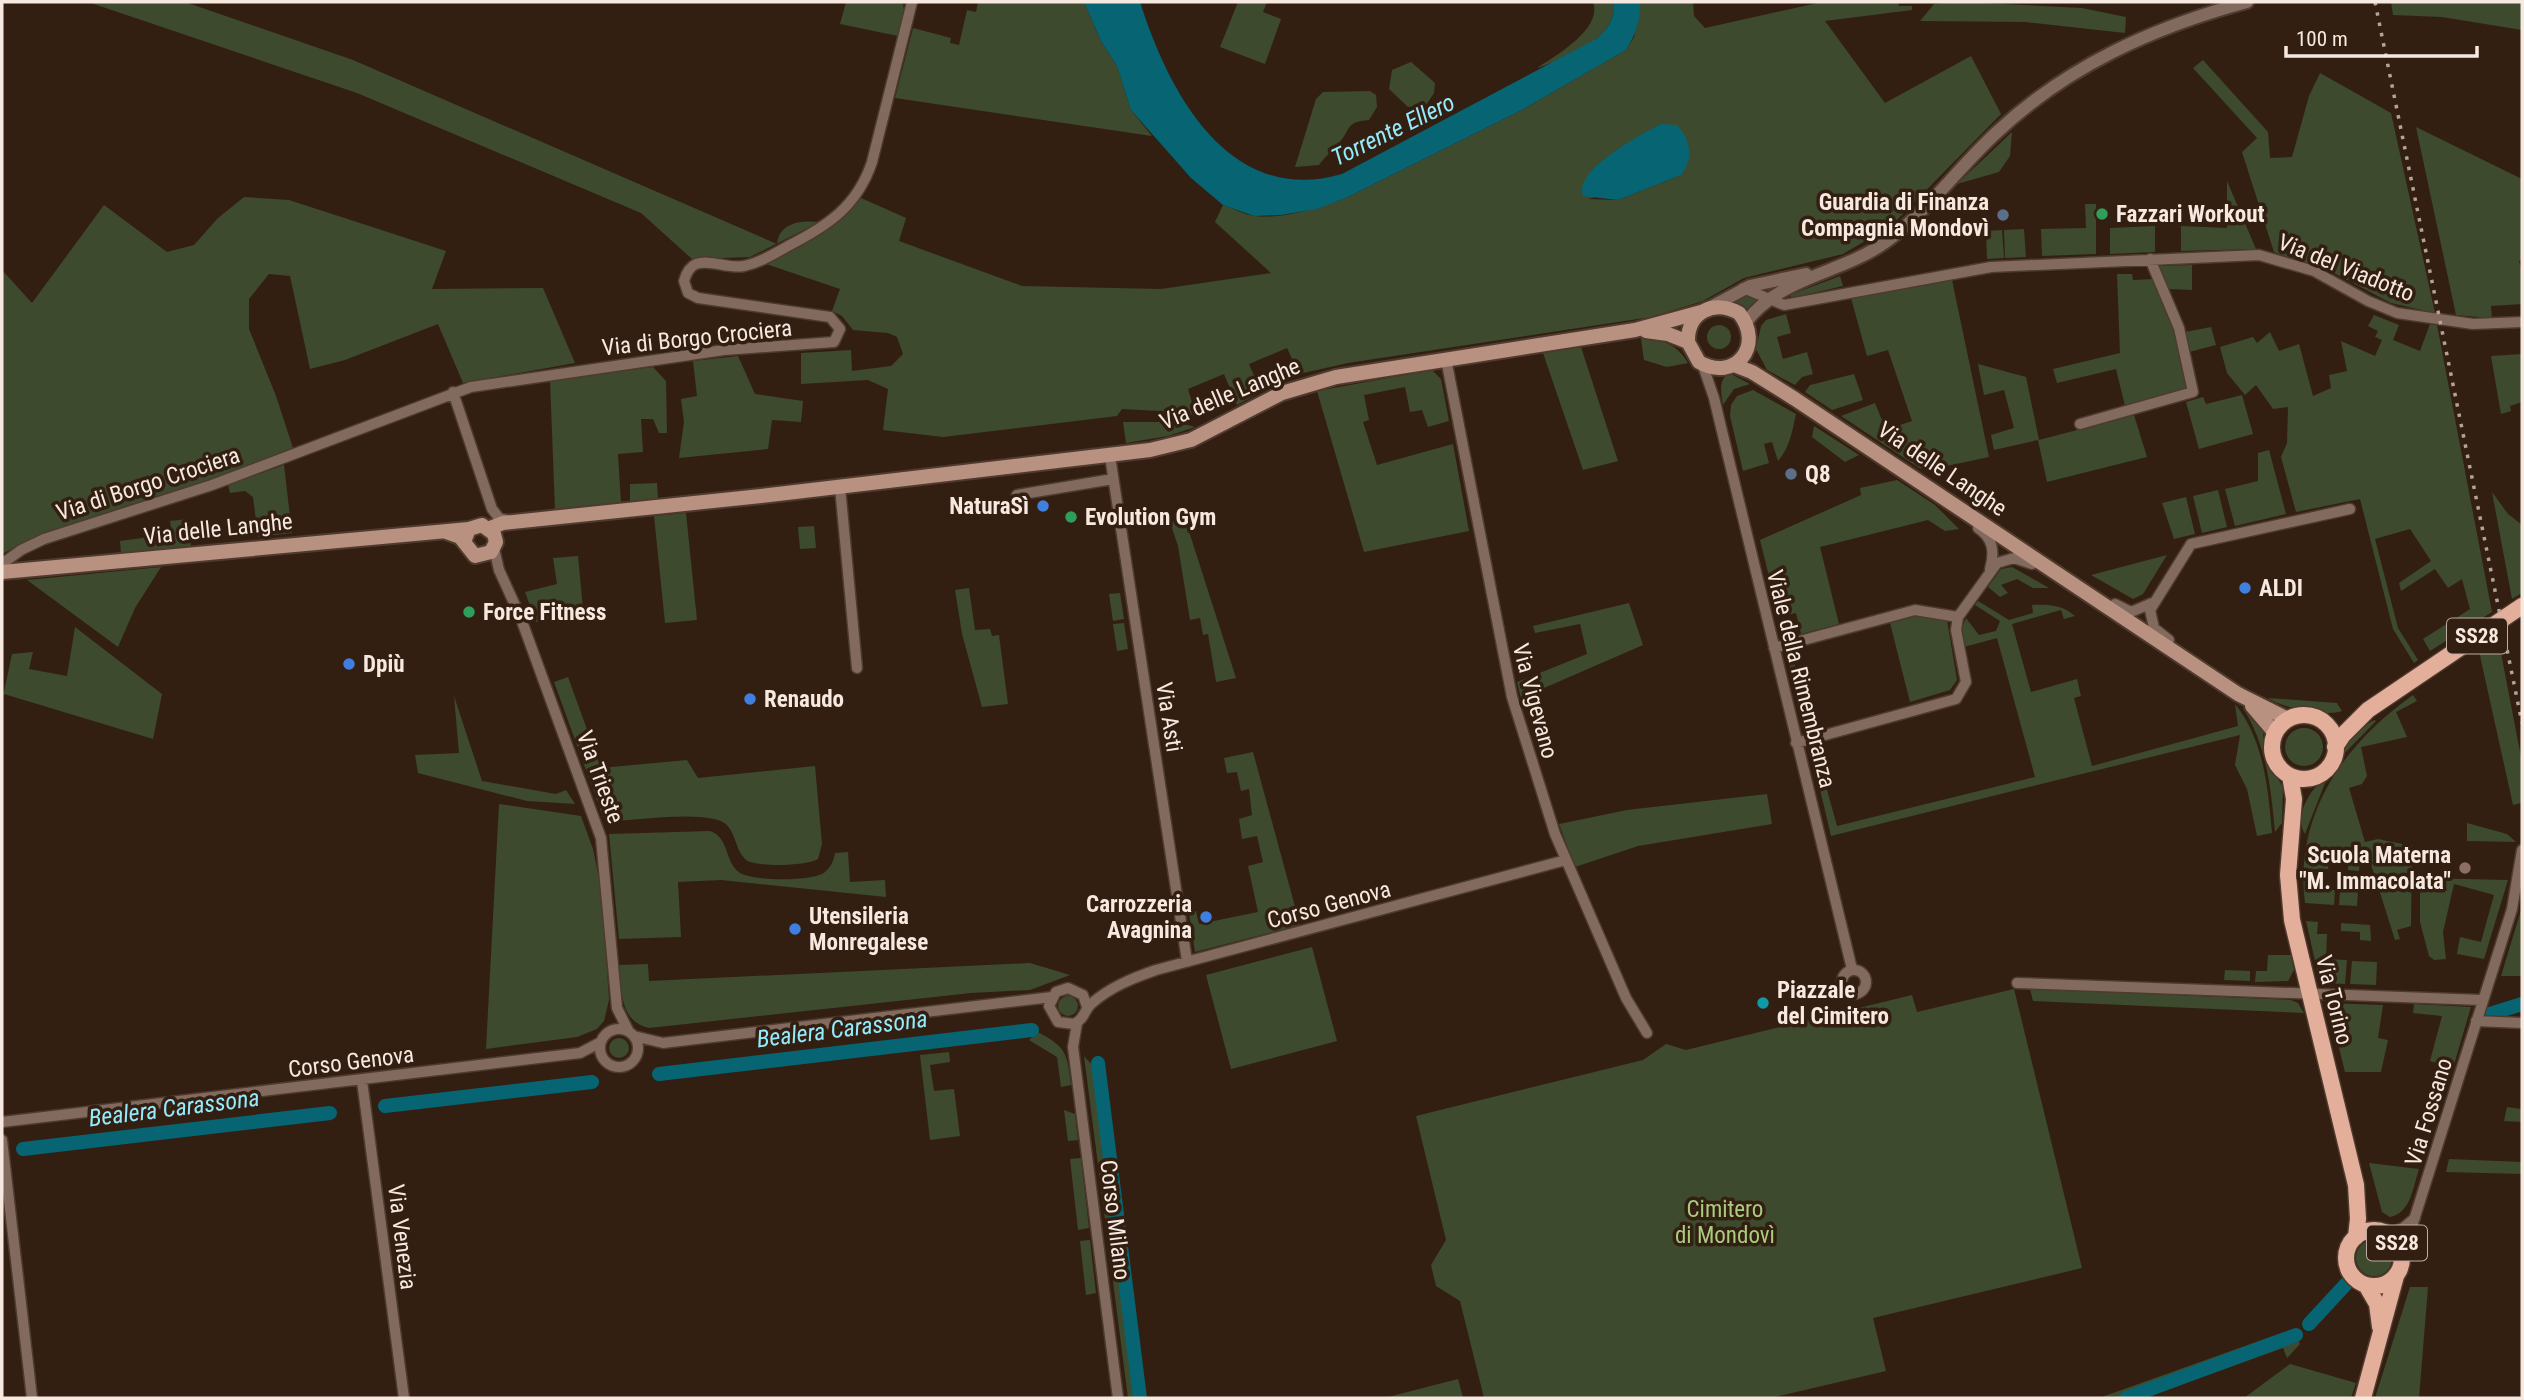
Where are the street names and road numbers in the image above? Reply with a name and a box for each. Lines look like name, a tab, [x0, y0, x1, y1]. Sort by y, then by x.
street label: Via del Viadotto	[2274, 228, 2418, 308]
street label: Via di Borgo Crociera	[601, 315, 793, 361]
street label: Via delle Langhe	[1156, 352, 1304, 436]
street label: Via delle Langhe	[1872, 416, 2012, 522]
street label: Via di Borgo Crociera	[53, 442, 243, 526]
street label: Via delle Langhe	[142, 508, 294, 550]
street label: Viale della Rimembranza	[1761, 567, 1841, 791]
road number: SS28	[2447, 618, 2507, 654]
street label: Via Vigevano	[1507, 641, 1563, 761]
street label: Via Asti	[1150, 680, 1188, 754]
street label: Via Trieste	[571, 727, 629, 827]
street label: Corso Genova	[1264, 876, 1394, 934]
street label: Via Torino	[2310, 952, 2358, 1048]
street label: Corso Genova	[287, 1041, 415, 1083]
street label: Via Fossano	[2400, 1055, 2458, 1169]
street label: Corso Milano	[1094, 1159, 1136, 1281]
street label: Via Venezia	[382, 1183, 422, 1291]
road number: SS28	[2367, 1226, 2427, 1260]

